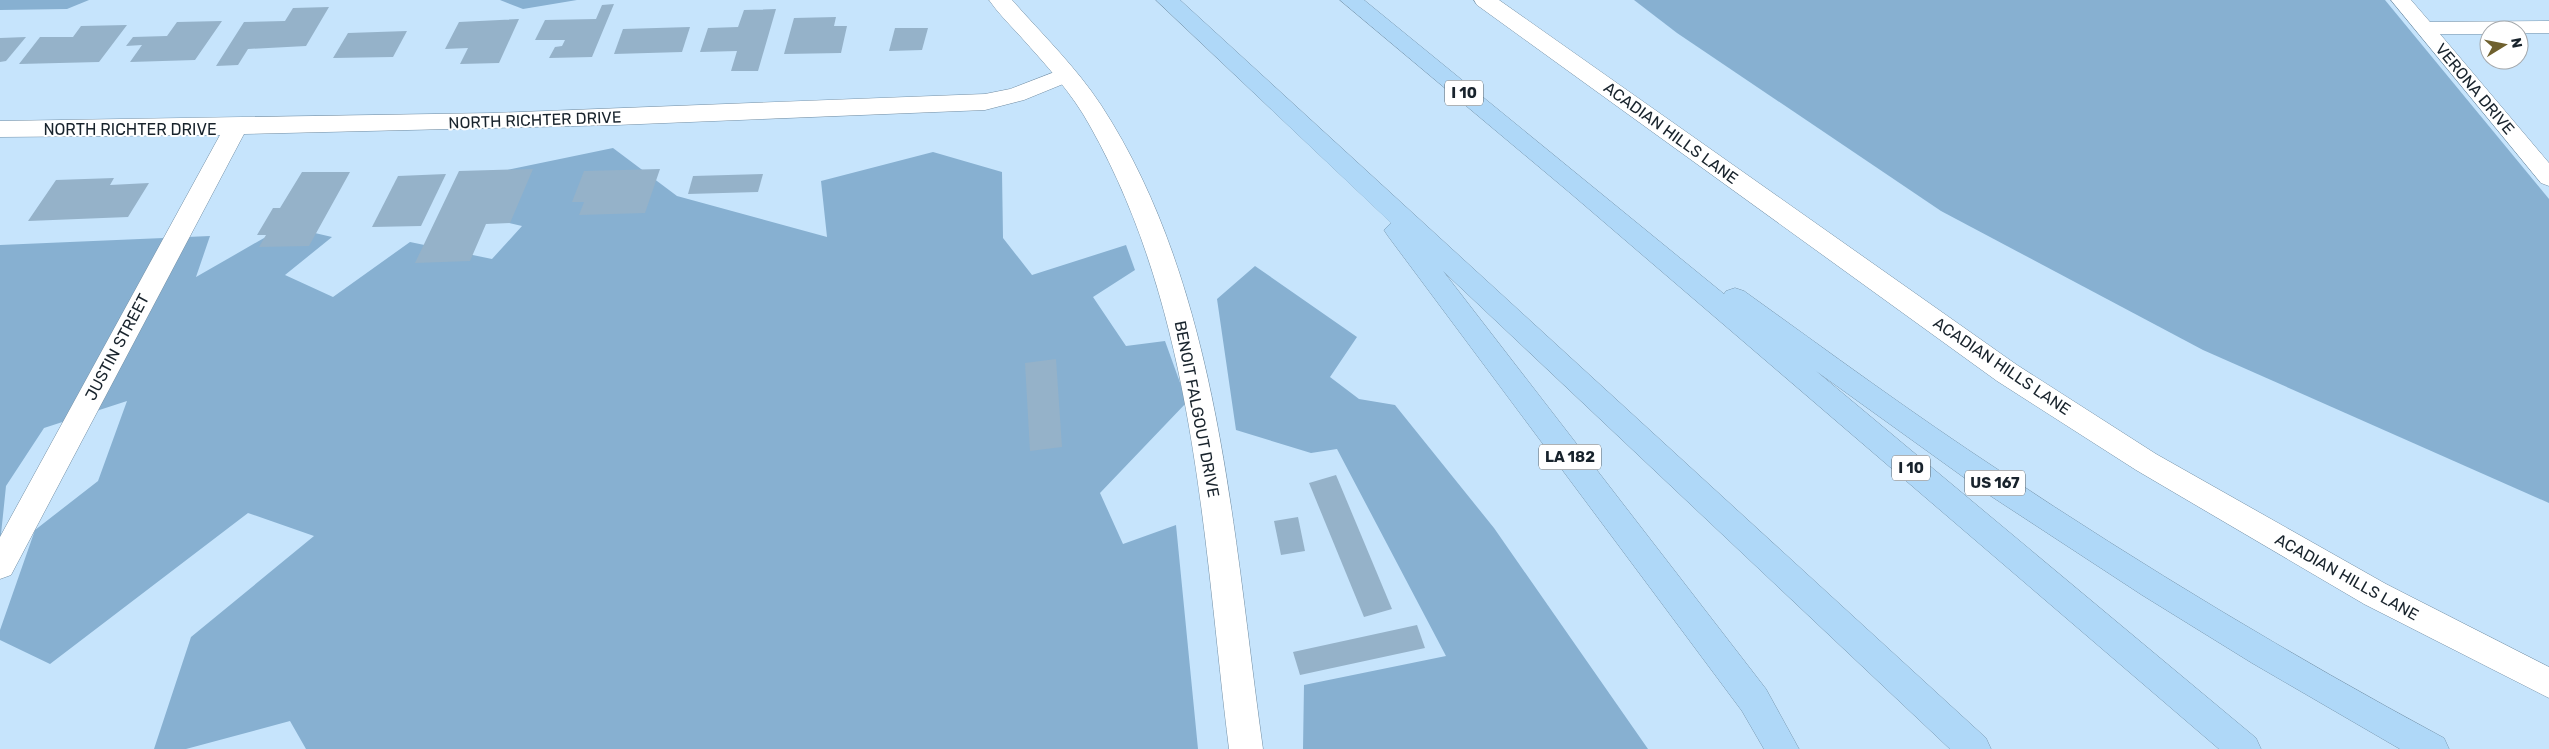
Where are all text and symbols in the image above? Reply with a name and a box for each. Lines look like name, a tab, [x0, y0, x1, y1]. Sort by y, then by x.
north arrow	[2479, 20, 2529, 70]
street label: VERONA DRIVE	[2431, 39, 2519, 139]
street label: ACADIAN HILLS LANE	[1600, 78, 1742, 188]
road number: I 10	[1445, 80, 1483, 106]
street label: NORTH RICHTER DRIVE	[448, 107, 622, 133]
street label: NORTH RICHTER DRIVE	[43, 120, 217, 139]
street label: JUSTIN STREET	[81, 290, 153, 404]
street label: ACADIAN HILLS LANE	[1930, 313, 2074, 419]
street label: BENOIT FALGOUT DRIVE	[1171, 319, 1223, 499]
road number: LA 182	[1539, 444, 1601, 470]
road number: I 10	[1892, 456, 1930, 480]
road number: US 167	[1965, 470, 2025, 496]
street label: ACADIAN HILLS LANE	[2272, 530, 2422, 624]

